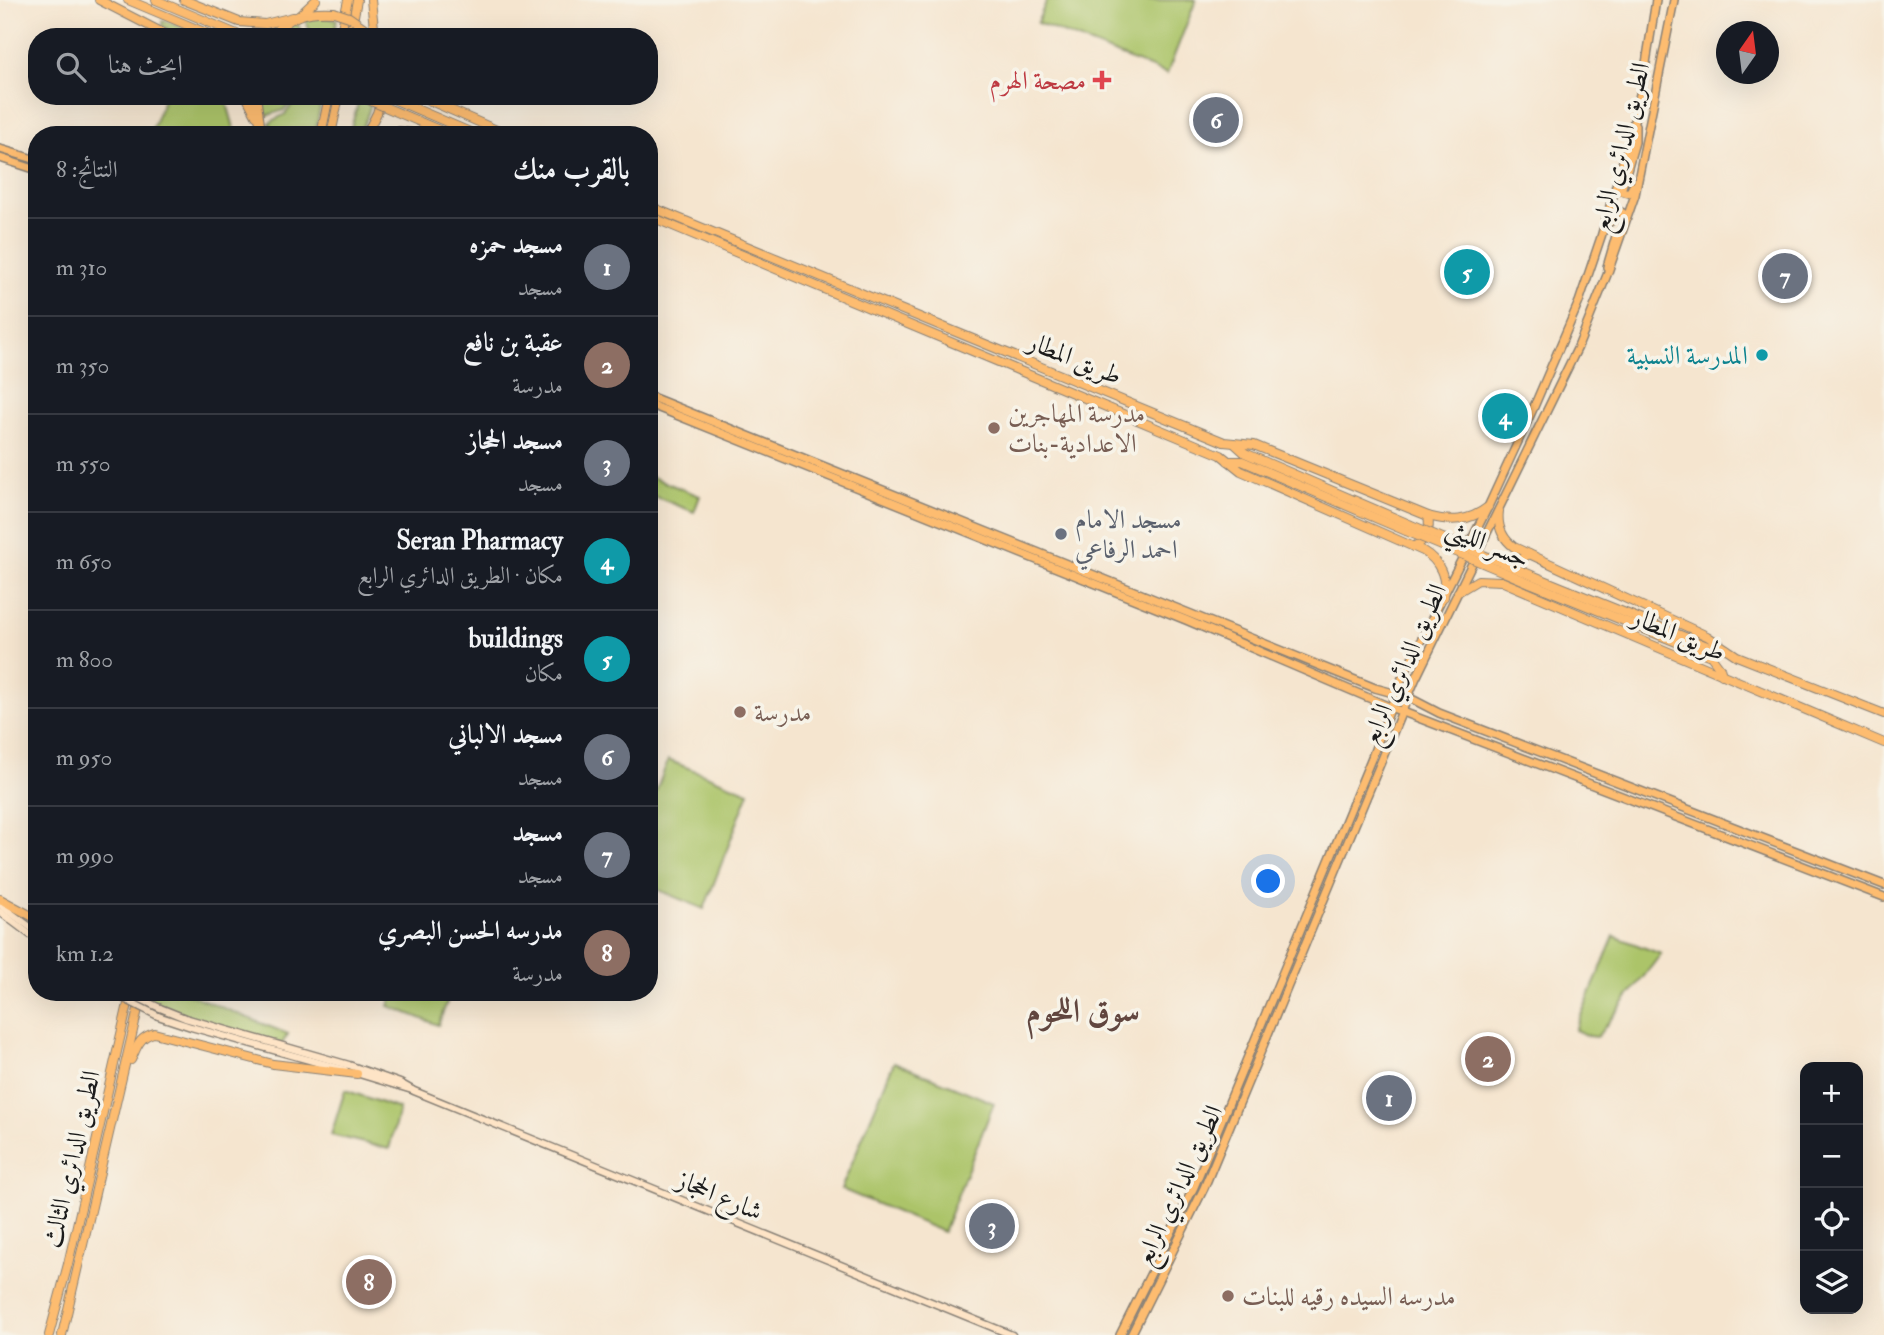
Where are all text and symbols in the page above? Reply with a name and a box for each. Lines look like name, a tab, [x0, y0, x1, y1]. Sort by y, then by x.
north arrow	[1716, 21, 1779, 84]
search box	[28, 28, 658, 105]
icon: search	[52, 48, 90, 86]
text: ابحث هنا	[108, 49, 183, 81]
street label: الطريق الدائري الرابع	[1584, 59, 1664, 237]
place label: مصحة الهرم	[990, 65, 1086, 103]
marker: مصحة الهرم	[1092, 70, 1112, 90]
pin: 6	[1193, 94, 1239, 146]
text: بالقرب منك	[513, 151, 630, 188]
text: النتائج: 8	[56, 155, 118, 184]
text: مسجد حمزه	[469, 229, 563, 261]
pin: 5	[1444, 246, 1490, 298]
pin: 7	[1762, 250, 1808, 302]
text: 310 m	[56, 253, 107, 282]
text: 1	[603, 253, 611, 282]
text: مسجد	[518, 273, 563, 302]
street label: طريق المطار	[1020, 325, 1126, 392]
text: عقبة بن نافع	[463, 327, 563, 359]
place label: المدرسة النسبية	[1627, 340, 1748, 372]
marker: المدرسة النسبية	[1754, 347, 1770, 363]
text: 350 m	[56, 351, 109, 380]
text: 2	[601, 351, 613, 380]
text: مدرسة	[512, 371, 563, 400]
pin: 4	[1482, 390, 1528, 442]
place label: مدرسة المهاجرين الاعدادية-بنات	[1008, 398, 1145, 460]
marker: مدرسة المهاجرين الاعدادية-بنات	[986, 420, 1002, 436]
text: مسجد الحجاز	[467, 425, 563, 457]
text: 550 m	[56, 449, 111, 478]
text: 3	[603, 449, 611, 478]
text: مسجد	[518, 469, 563, 498]
place label: مسجد الامام احمد الرفاعي	[1075, 504, 1182, 571]
street label: جسر الليثي	[1438, 512, 1534, 582]
text: Seran Pharmacy	[396, 525, 563, 557]
marker: مسجد الامام احمد الرفاعي	[1053, 526, 1069, 542]
text: 650 m	[56, 547, 112, 576]
text: 4	[601, 547, 613, 576]
text: مكان · الطريق الدائري الرابع	[357, 561, 563, 590]
street label: الطريق الدائري الرابع	[1354, 579, 1460, 753]
street label: طريق المطار	[1624, 600, 1730, 669]
text: buildings	[469, 623, 563, 655]
text: 800 m	[56, 645, 113, 674]
text: 5	[602, 645, 612, 674]
text: مكان	[524, 659, 563, 688]
place label: مدرسة	[754, 697, 811, 729]
marker: مدرسة	[732, 704, 748, 720]
text: مسجد الالباني	[448, 719, 563, 751]
text: 950 m	[56, 743, 112, 772]
text: 6	[601, 743, 613, 772]
text: مسجد	[518, 763, 563, 792]
text: مسجد	[512, 817, 563, 849]
text: 990 m	[56, 841, 114, 870]
text: 7	[602, 841, 612, 870]
text: مسجد	[518, 861, 563, 890]
your location	[1251, 864, 1285, 898]
text: مدرسه الحسن البصري	[378, 915, 563, 947]
text: 1.2 km	[56, 939, 114, 968]
text: 8	[602, 939, 612, 968]
text: مدرسة	[512, 959, 563, 988]
district label: سوق اللحوم	[1026, 991, 1140, 1040]
pin: 2	[1465, 1033, 1511, 1085]
map controls	[1800, 1062, 1863, 1314]
button: +	[1800, 1062, 1863, 1125]
street label: الطريق الدائري الثالث	[36, 1067, 112, 1252]
pin: 1	[1366, 1072, 1412, 1124]
street label: الطريق الدائري الرابع	[1128, 1100, 1236, 1274]
button: −	[1800, 1125, 1863, 1188]
street label: شارع الحجاز	[667, 1162, 767, 1233]
button: locate	[1800, 1188, 1863, 1251]
pin: 3	[969, 1200, 1015, 1252]
button: layers	[1800, 1251, 1863, 1314]
pin: 8	[346, 1256, 392, 1308]
place label: مدرسه السيده رقيه للبنات	[1242, 1281, 1456, 1313]
marker: مدرسه السيده رقيه للبنات	[1220, 1288, 1236, 1304]

